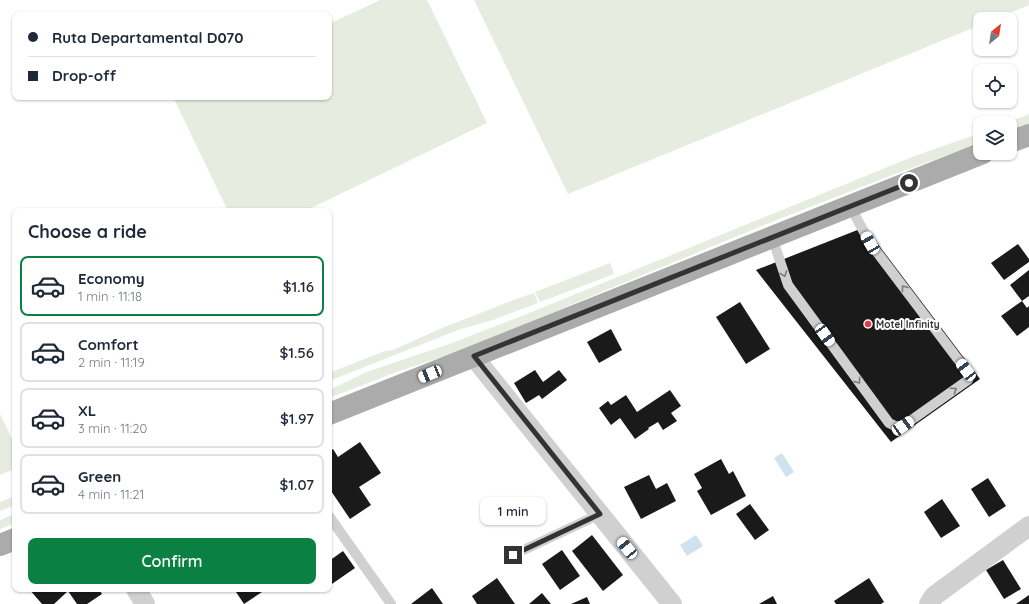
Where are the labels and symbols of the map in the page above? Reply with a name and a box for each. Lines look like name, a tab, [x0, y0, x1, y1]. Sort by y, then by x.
north arrow	[973, 12, 1017, 56]
route start	[900, 174, 918, 192]
car	[859, 230, 881, 256]
one-way arrow	[780, 271, 788, 278]
one-way arrow	[902, 286, 909, 293]
place label: Motel Infinity	[876, 318, 940, 331]
marker: Motel Infinity	[863, 319, 873, 329]
car	[813, 322, 837, 348]
car	[954, 357, 978, 383]
car	[417, 364, 443, 384]
one-way arrow	[853, 376, 860, 383]
one-way arrow	[950, 388, 957, 395]
car	[890, 414, 916, 438]
callout: 1 min	[480, 497, 546, 525]
car	[615, 535, 639, 561]
route end	[504, 546, 522, 564]

